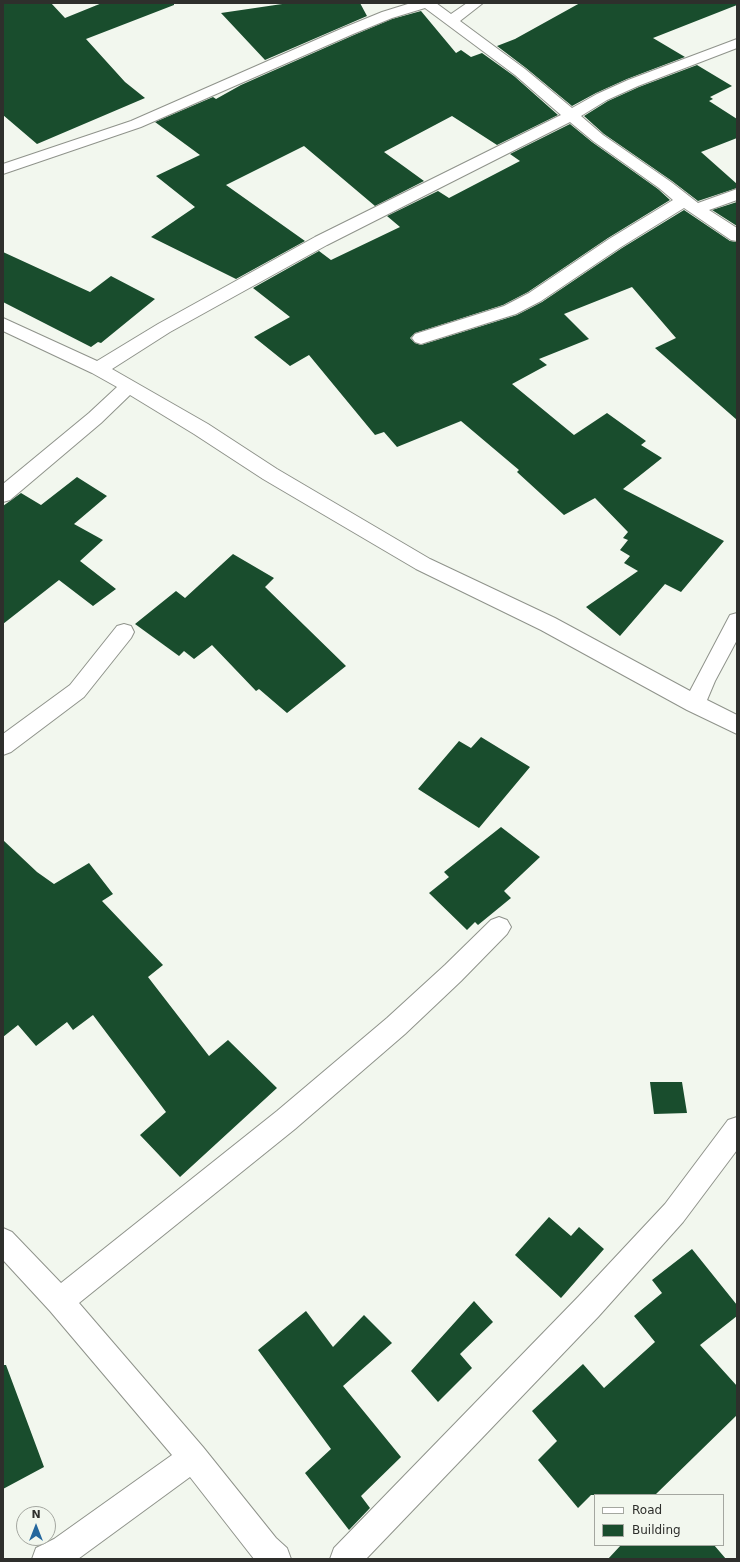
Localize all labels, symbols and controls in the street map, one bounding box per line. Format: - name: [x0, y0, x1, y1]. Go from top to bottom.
- legend: [594, 1494, 724, 1546]
- text: Road: [632, 1503, 662, 1517]
- north arrow: [16, 1506, 56, 1546]
- text: N: [31, 1508, 41, 1521]
- text: Building: [632, 1523, 681, 1537]

